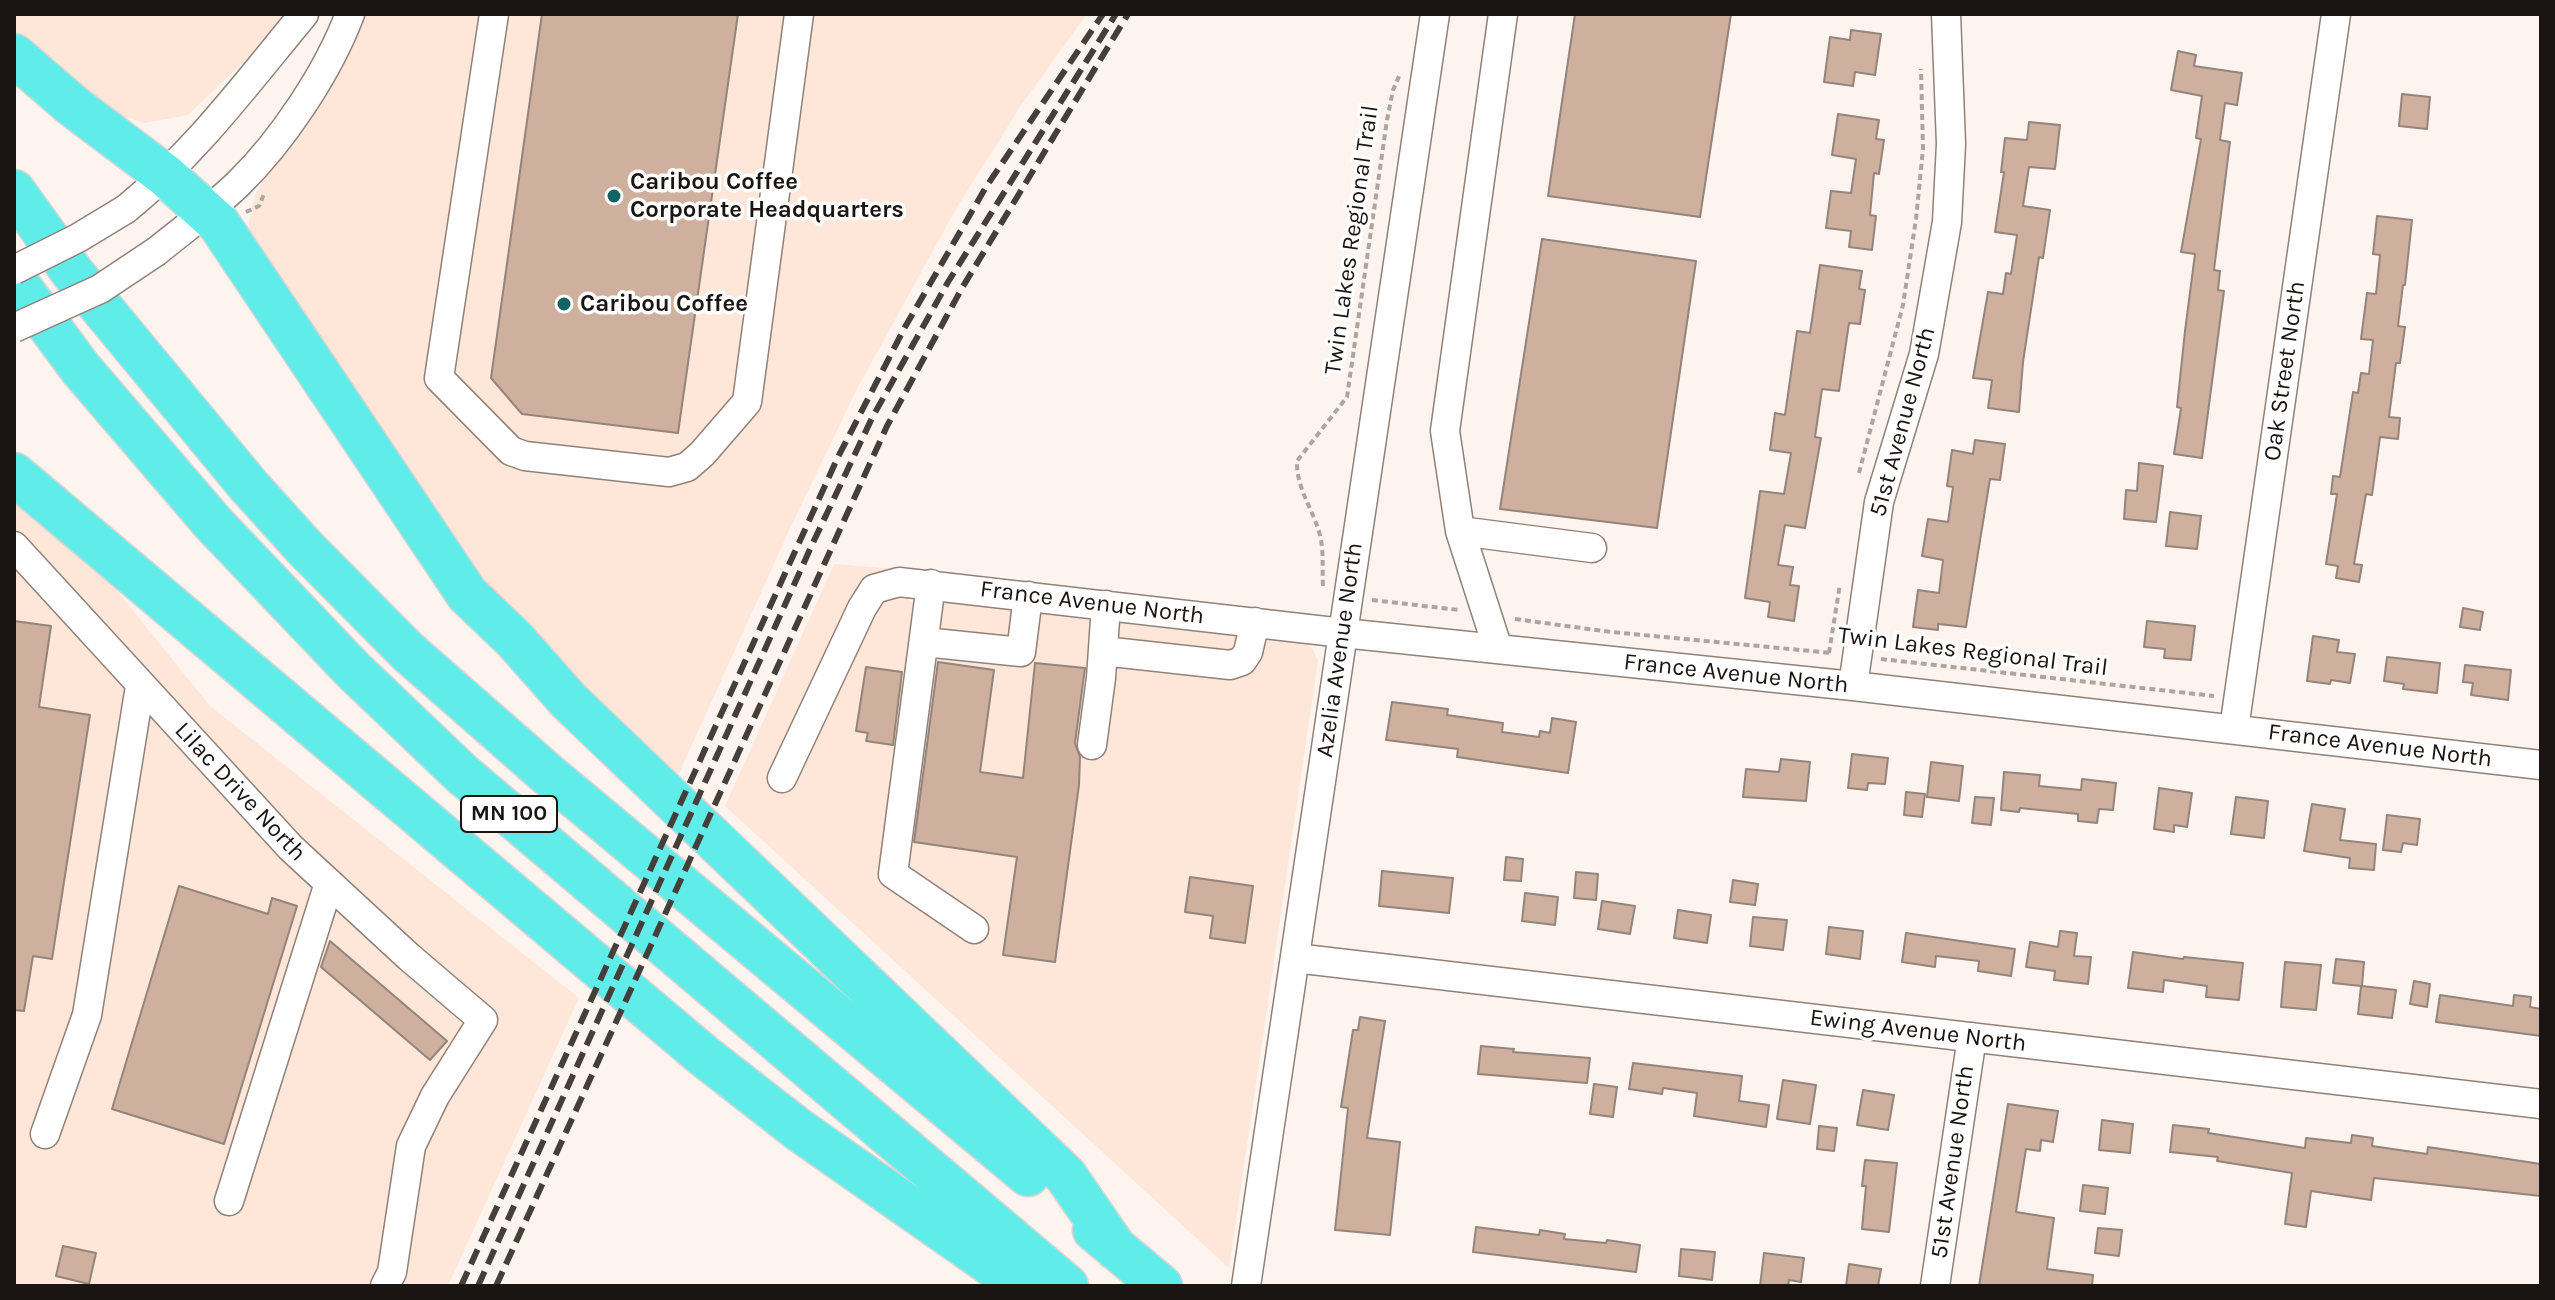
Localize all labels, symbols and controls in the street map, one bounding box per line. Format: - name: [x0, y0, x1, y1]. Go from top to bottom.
- street label: Twin Lakes Regional Trail: [1319, 103, 1385, 377]
- place label: Caribou Coffee Corporate Headquarters: [630, 168, 904, 224]
- marker: Caribou Coffee Corporate Headquarters: [605, 187, 623, 205]
- street label: Oak Street North: [2258, 279, 2312, 463]
- place label: Caribou Coffee: [580, 290, 748, 318]
- marker: Caribou Coffee: [555, 295, 573, 313]
- street label: 51st Avenue North: [1864, 324, 1942, 520]
- street label: Azelia Avenue North: [1311, 541, 1369, 759]
- street label: France Avenue North: [978, 575, 1206, 631]
- street label: Twin Lakes Regional Trail: [1836, 621, 2110, 683]
- street label: France Avenue North: [1622, 648, 1850, 700]
- street label: Lilac Drive North: [168, 716, 312, 868]
- street label: France Avenue North: [2266, 718, 2494, 774]
- road number: MN 100: [461, 796, 557, 832]
- street label: Ewing Avenue North: [1808, 1003, 2028, 1059]
- street label: 51st Avenue North: [1925, 1063, 1981, 1261]

